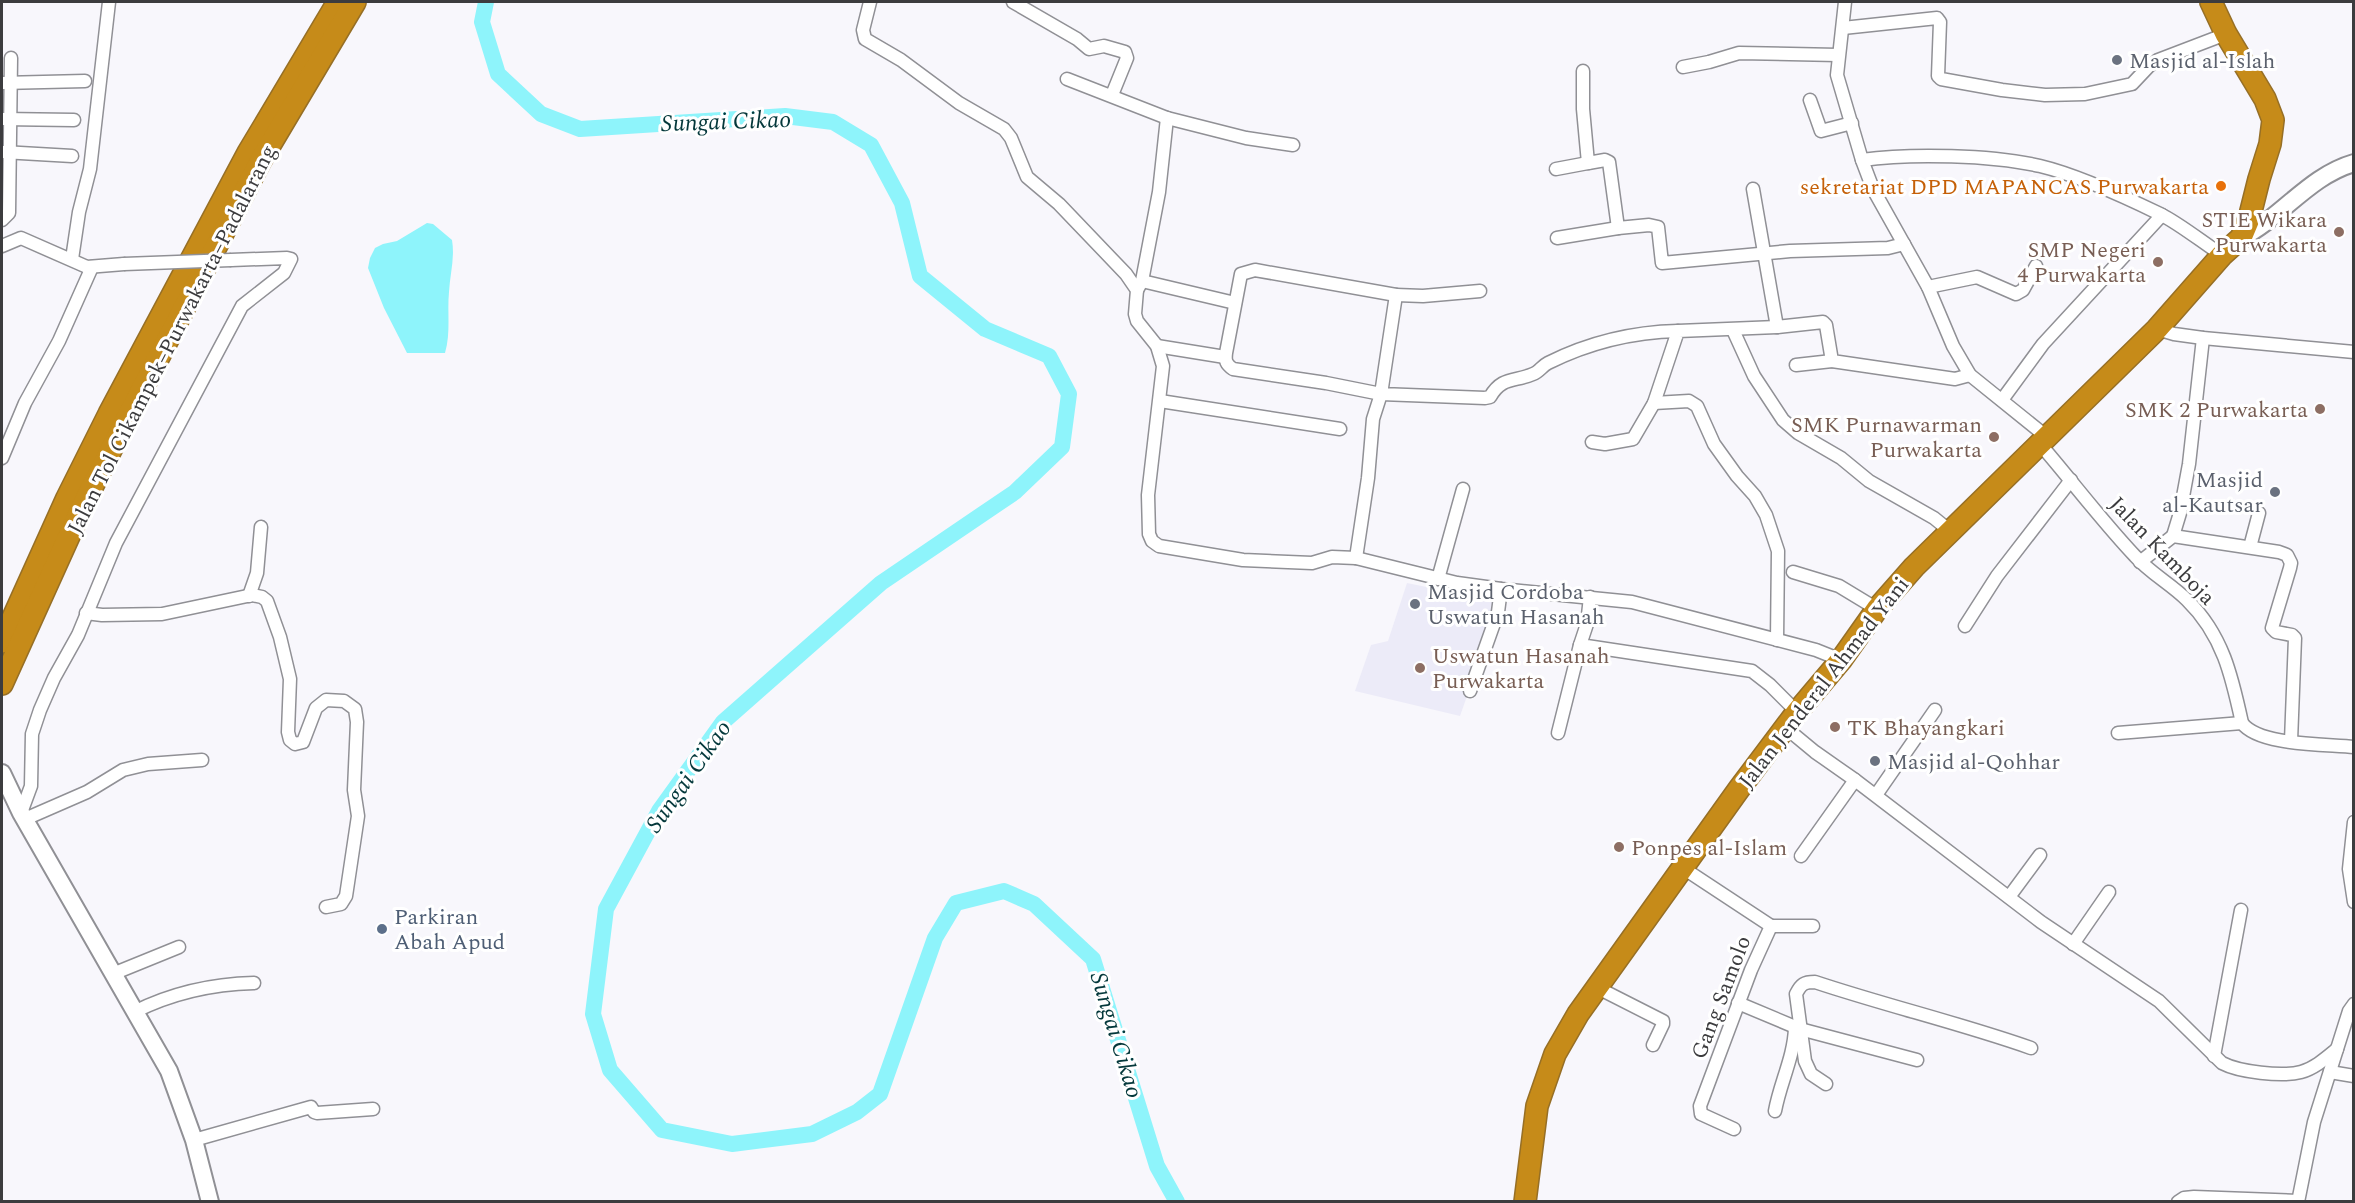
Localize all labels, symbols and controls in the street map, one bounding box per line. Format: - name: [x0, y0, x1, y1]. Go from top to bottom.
- place label: Masjid al-Islah: [2129, 45, 2275, 78]
- marker: Masjid al-Islah: [2110, 53, 2124, 67]
- water label: Sungai Cikao: [660, 102, 792, 142]
- street label: Jalan Tol Cikampek–Purwakarta–Padalarang: [59, 139, 285, 540]
- place label: sekretariat DPD MAPANCAS Purwakarta: [1800, 171, 2209, 204]
- marker: sekretariat DPD MAPANCAS Purwakarta: [2214, 179, 2228, 193]
- place label: STIE Wikara Purwakarta: [2201, 204, 2327, 262]
- marker: STIE Wikara Purwakarta: [2332, 225, 2346, 239]
- place label: SMP Negeri 4 Purwakarta: [2017, 234, 2146, 292]
- marker: SMP Negeri 4 Purwakarta: [2151, 255, 2165, 269]
- place label: SMK 2 Purwakarta: [2125, 394, 2308, 427]
- marker: SMK 2 Purwakarta: [2313, 402, 2327, 416]
- place label: SMK Purnawarman Purwakarta: [1791, 409, 1982, 467]
- marker: SMK Purnawarman Purwakarta: [1987, 430, 2001, 444]
- place label: Masjid al-Kautsar: [2162, 464, 2263, 522]
- marker: Masjid al-Kautsar: [2268, 485, 2282, 499]
- street label: Jalan Kamboja: [2101, 489, 2223, 613]
- street label: Jalan Jenderal Ahmad Yani: [1731, 570, 1918, 796]
- place label: Masjid Cordoba Uswatun Hasanah: [1427, 576, 1605, 634]
- marker: Masjid Cordoba Uswatun Hasanah: [1408, 597, 1422, 611]
- place label: Uswatun Hasanah Purwakarta: [1432, 640, 1610, 698]
- marker: Uswatun Hasanah Purwakarta: [1413, 661, 1427, 675]
- place label: TK Bhayangkari: [1847, 712, 2005, 745]
- water label: Sungai Cikao: [637, 713, 741, 840]
- marker: TK Bhayangkari: [1828, 720, 1842, 734]
- place label: Masjid al-Qohhar: [1887, 746, 2060, 779]
- marker: Masjid al-Qohhar: [1868, 754, 1882, 768]
- place label: Ponpes al-Islam: [1631, 832, 1787, 865]
- marker: Ponpes al-Islam: [1612, 840, 1626, 854]
- place label: Parkiran Abah Apud: [394, 901, 505, 959]
- marker: Parkiran Abah Apud: [375, 922, 389, 936]
- street label: Gang Samolo: [1683, 931, 1760, 1064]
- water label: Sungai Cikao: [1080, 968, 1152, 1103]

